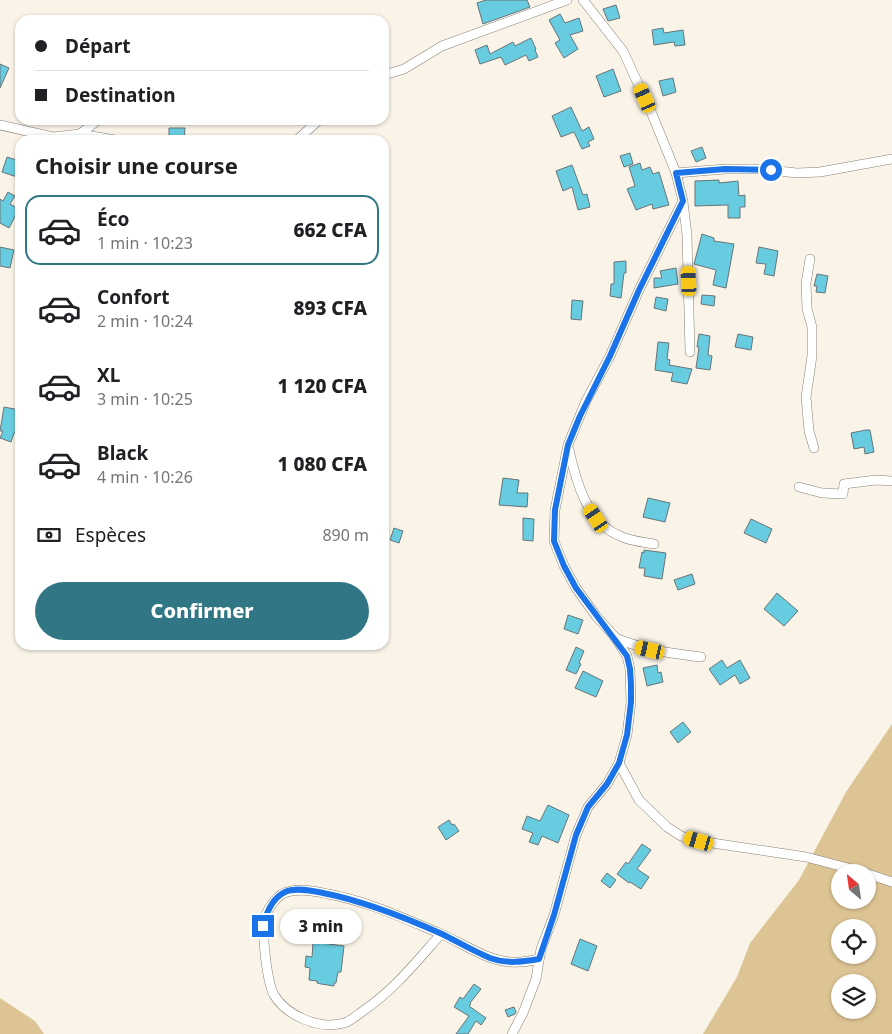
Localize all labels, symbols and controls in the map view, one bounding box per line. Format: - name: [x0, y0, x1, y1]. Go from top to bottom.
- text: Départ: [65, 33, 130, 59]
- car: [632, 81, 657, 115]
- text: Destination: [65, 82, 176, 108]
- text: Choisir une course: [35, 150, 238, 180]
- route start: [760, 159, 782, 181]
- text: Éco: [97, 206, 129, 232]
- icon: car: [37, 208, 82, 253]
- text: 662 CFA: [293, 217, 367, 243]
- text: 1 min · 10:23: [97, 232, 193, 254]
- car: [680, 266, 697, 296]
- text: Confort: [97, 284, 169, 310]
- icon: car: [37, 286, 82, 331]
- text: 893 CFA: [293, 295, 367, 321]
- text: 2 min · 10:24: [97, 310, 193, 332]
- text: XL: [97, 362, 120, 388]
- icon: car: [37, 364, 82, 409]
- text: 1 120 CFA: [278, 373, 367, 399]
- text: 3 min · 10:25: [97, 388, 193, 410]
- text: Black: [97, 440, 148, 466]
- icon: car: [37, 442, 82, 487]
- text: 1 080 CFA: [278, 451, 367, 477]
- text: 4 min · 10:26: [97, 466, 193, 488]
- car: [581, 501, 610, 535]
- icon: cash: [35, 521, 63, 549]
- text: Espèces: [75, 522, 146, 548]
- text: 890 m: [322, 524, 369, 546]
- button: Confirmer: [35, 582, 369, 640]
- car: [633, 639, 666, 661]
- car: [682, 830, 715, 852]
- north arrow: [831, 864, 876, 909]
- map controls: [831, 864, 876, 1019]
- callout: 3 min: [280, 908, 363, 944]
- route end: [252, 915, 274, 937]
- text: 3 min: [299, 915, 343, 937]
- button: locate: [831, 919, 876, 964]
- button: layers: [831, 974, 876, 1019]

